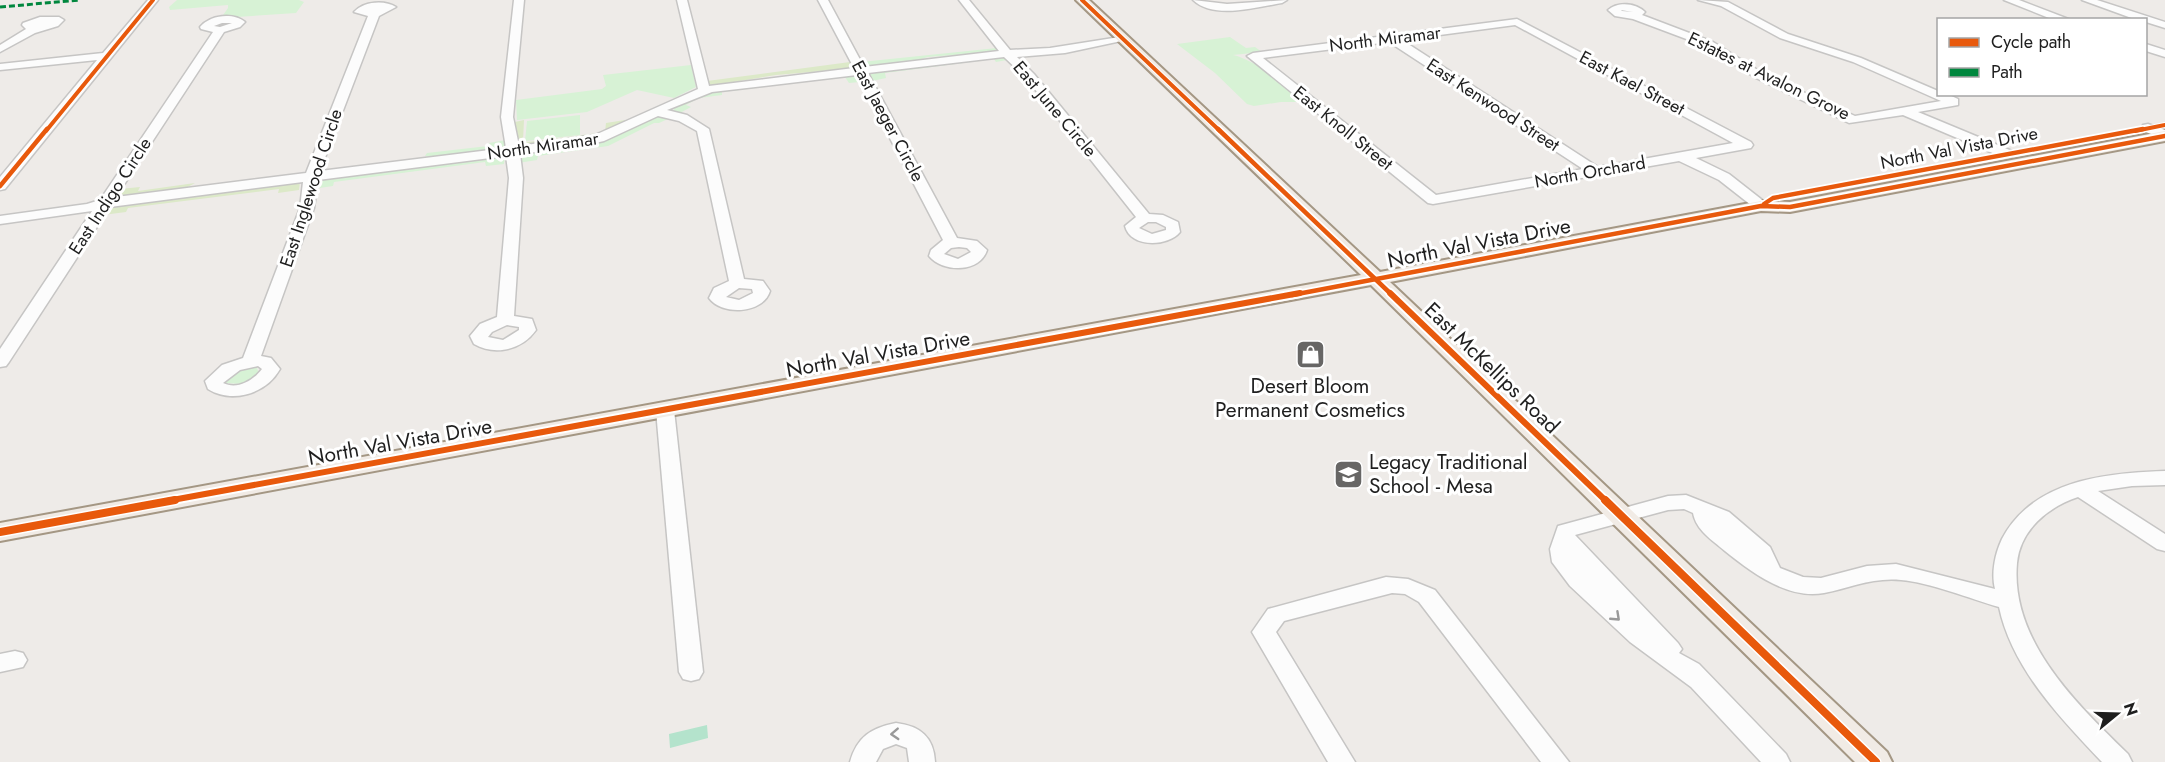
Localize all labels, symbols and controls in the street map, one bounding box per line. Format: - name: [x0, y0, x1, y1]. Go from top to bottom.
- legend: [1937, 18, 2147, 96]
- street label: North Miramar: [1328, 19, 1443, 59]
- street label: Estates at Avalon Grove: [1684, 25, 1854, 127]
- text: Cycle path: [1991, 29, 2071, 55]
- street label: East Kael Street: [1575, 44, 1690, 122]
- street label: East Kenwood Street: [1421, 52, 1565, 158]
- street label: East June Circle: [1007, 55, 1103, 163]
- street label: East Jaeger Circle: [845, 56, 931, 186]
- text: Path: [1991, 59, 2023, 85]
- street label: East Knoll Street: [1288, 80, 1399, 177]
- street label: East Inglewood Circle: [273, 106, 349, 270]
- street label: North Val Vista Drive: [1878, 120, 2040, 176]
- street label: North Miramar: [486, 125, 601, 167]
- street label: East Indigo Circle: [62, 132, 158, 260]
- street label: North Orchard: [1532, 149, 1648, 195]
- street label: North Val Vista Drive: [1385, 210, 1573, 275]
- street label: East McKellips Road: [1418, 295, 1566, 441]
- street label: North Val Vista Drive: [784, 323, 972, 385]
- shop icon: Desert Bloom Permanent Cosmetics: [1294, 339, 1326, 371]
- place label: Desert Bloom Permanent Cosmetics: [1215, 371, 1405, 425]
- street label: North Val Vista Drive: [306, 411, 494, 473]
- place label: Legacy Traditional School - Mesa: [1369, 447, 1528, 501]
- school or university icon: Legacy Traditional School - Mesa: [1332, 458, 1364, 490]
- one-way arrow: [1609, 610, 1619, 621]
- north arrow: [2087, 684, 2147, 744]
- text: N: [2118, 700, 2144, 719]
- one-way arrow: [890, 728, 899, 741]

